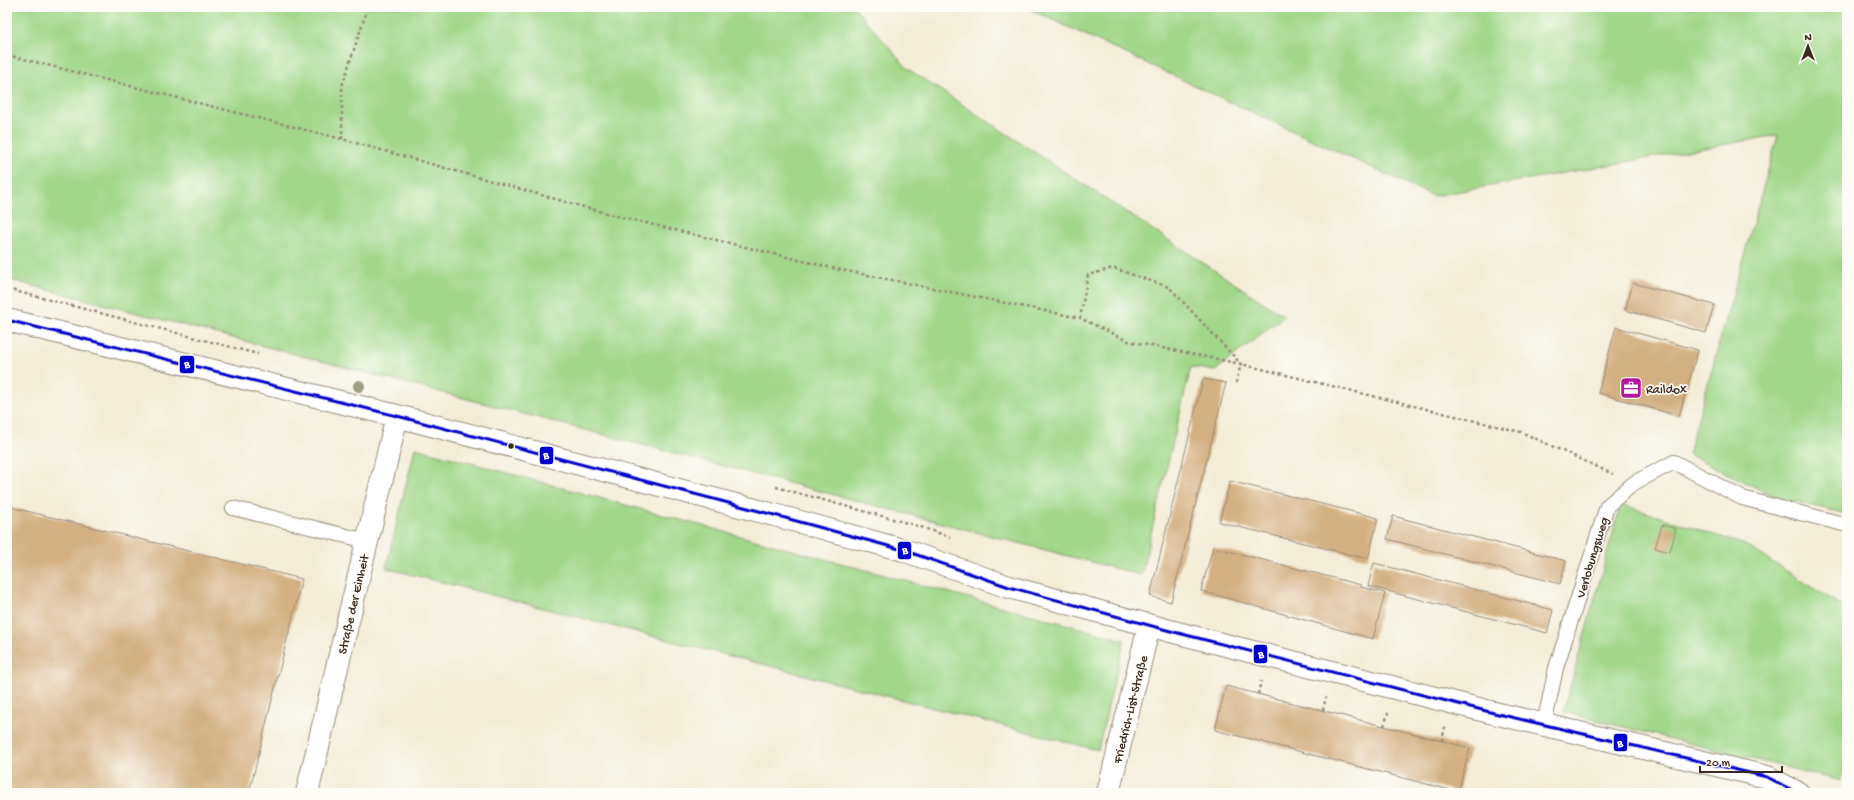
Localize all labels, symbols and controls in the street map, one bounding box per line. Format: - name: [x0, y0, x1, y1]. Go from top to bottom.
- north arrow: [1788, 26, 1828, 66]
- text: N: [1804, 32, 1812, 44]
- line badge: B: [179, 355, 195, 374]
- text: B: [183, 360, 191, 372]
- office icon: Raildox: [1618, 375, 1644, 401]
- place label: Raildox: [1646, 383, 1687, 398]
- unlabelled marker: [506, 441, 516, 451]
- line badge: B: [539, 446, 554, 465]
- text: B: [542, 451, 550, 463]
- street label: Verlobungsweg: [1574, 516, 1613, 601]
- line badge: B: [897, 541, 912, 560]
- text: B: [901, 546, 909, 558]
- street label: Straße der Einheit: [336, 552, 374, 656]
- line badge: B: [1253, 644, 1268, 664]
- text: B: [1257, 650, 1265, 662]
- street label: Friedrich-List-Straße: [1110, 654, 1152, 766]
- line badge: B: [1613, 733, 1628, 752]
- text: B: [1616, 739, 1624, 751]
- scale bar: [1700, 748, 1782, 774]
- text: 20 m: [1706, 757, 1731, 771]

